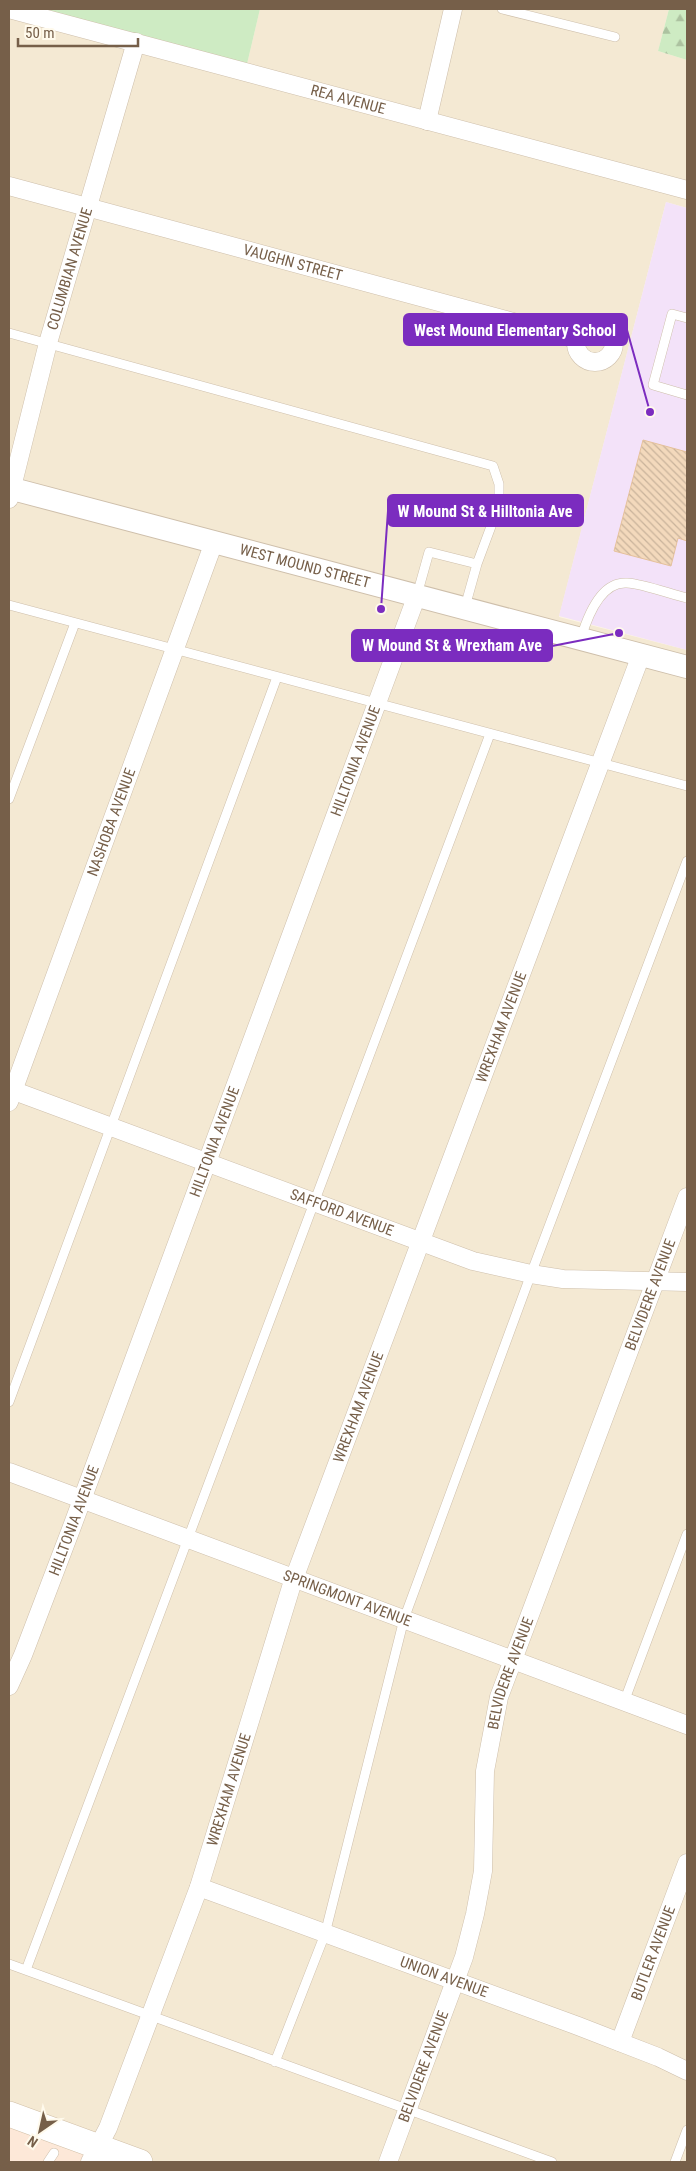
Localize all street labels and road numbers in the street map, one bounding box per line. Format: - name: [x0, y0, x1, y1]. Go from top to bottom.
- street label: REA AVENUE: [309, 81, 387, 118]
- street label: COLUMBIAN AVENUE: [43, 206, 96, 332]
- street label: VAUGHN STREET: [241, 241, 345, 285]
- street label: WEST MOUND STREET: [238, 540, 372, 592]
- street label: HILLTONIA AVENUE: [327, 703, 384, 819]
- street label: NASHOBA AVENUE: [83, 766, 139, 879]
- street label: WREXHAM AVENUE: [472, 969, 530, 1085]
- street label: HILLTONIA AVENUE: [186, 1084, 243, 1199]
- street label: SAFFORD AVENUE: [288, 1185, 396, 1240]
- street label: BELVIDERE AVENUE: [621, 1236, 679, 1353]
- street label: WREXHAM AVENUE: [329, 1349, 387, 1465]
- street label: HILLTONIA AVENUE: [45, 1463, 103, 1578]
- street label: SPRINGMONT AVENUE: [281, 1566, 414, 1630]
- street label: BELVIDERE AVENUE: [484, 1614, 537, 1731]
- street label: WREXHAM AVENUE: [203, 1731, 255, 1848]
- street label: BUTLER AVENUE: [627, 1903, 679, 2003]
- street label: UNION AVENUE: [398, 1953, 491, 2001]
- street label: BELVIDERE AVENUE: [395, 2008, 452, 2125]

